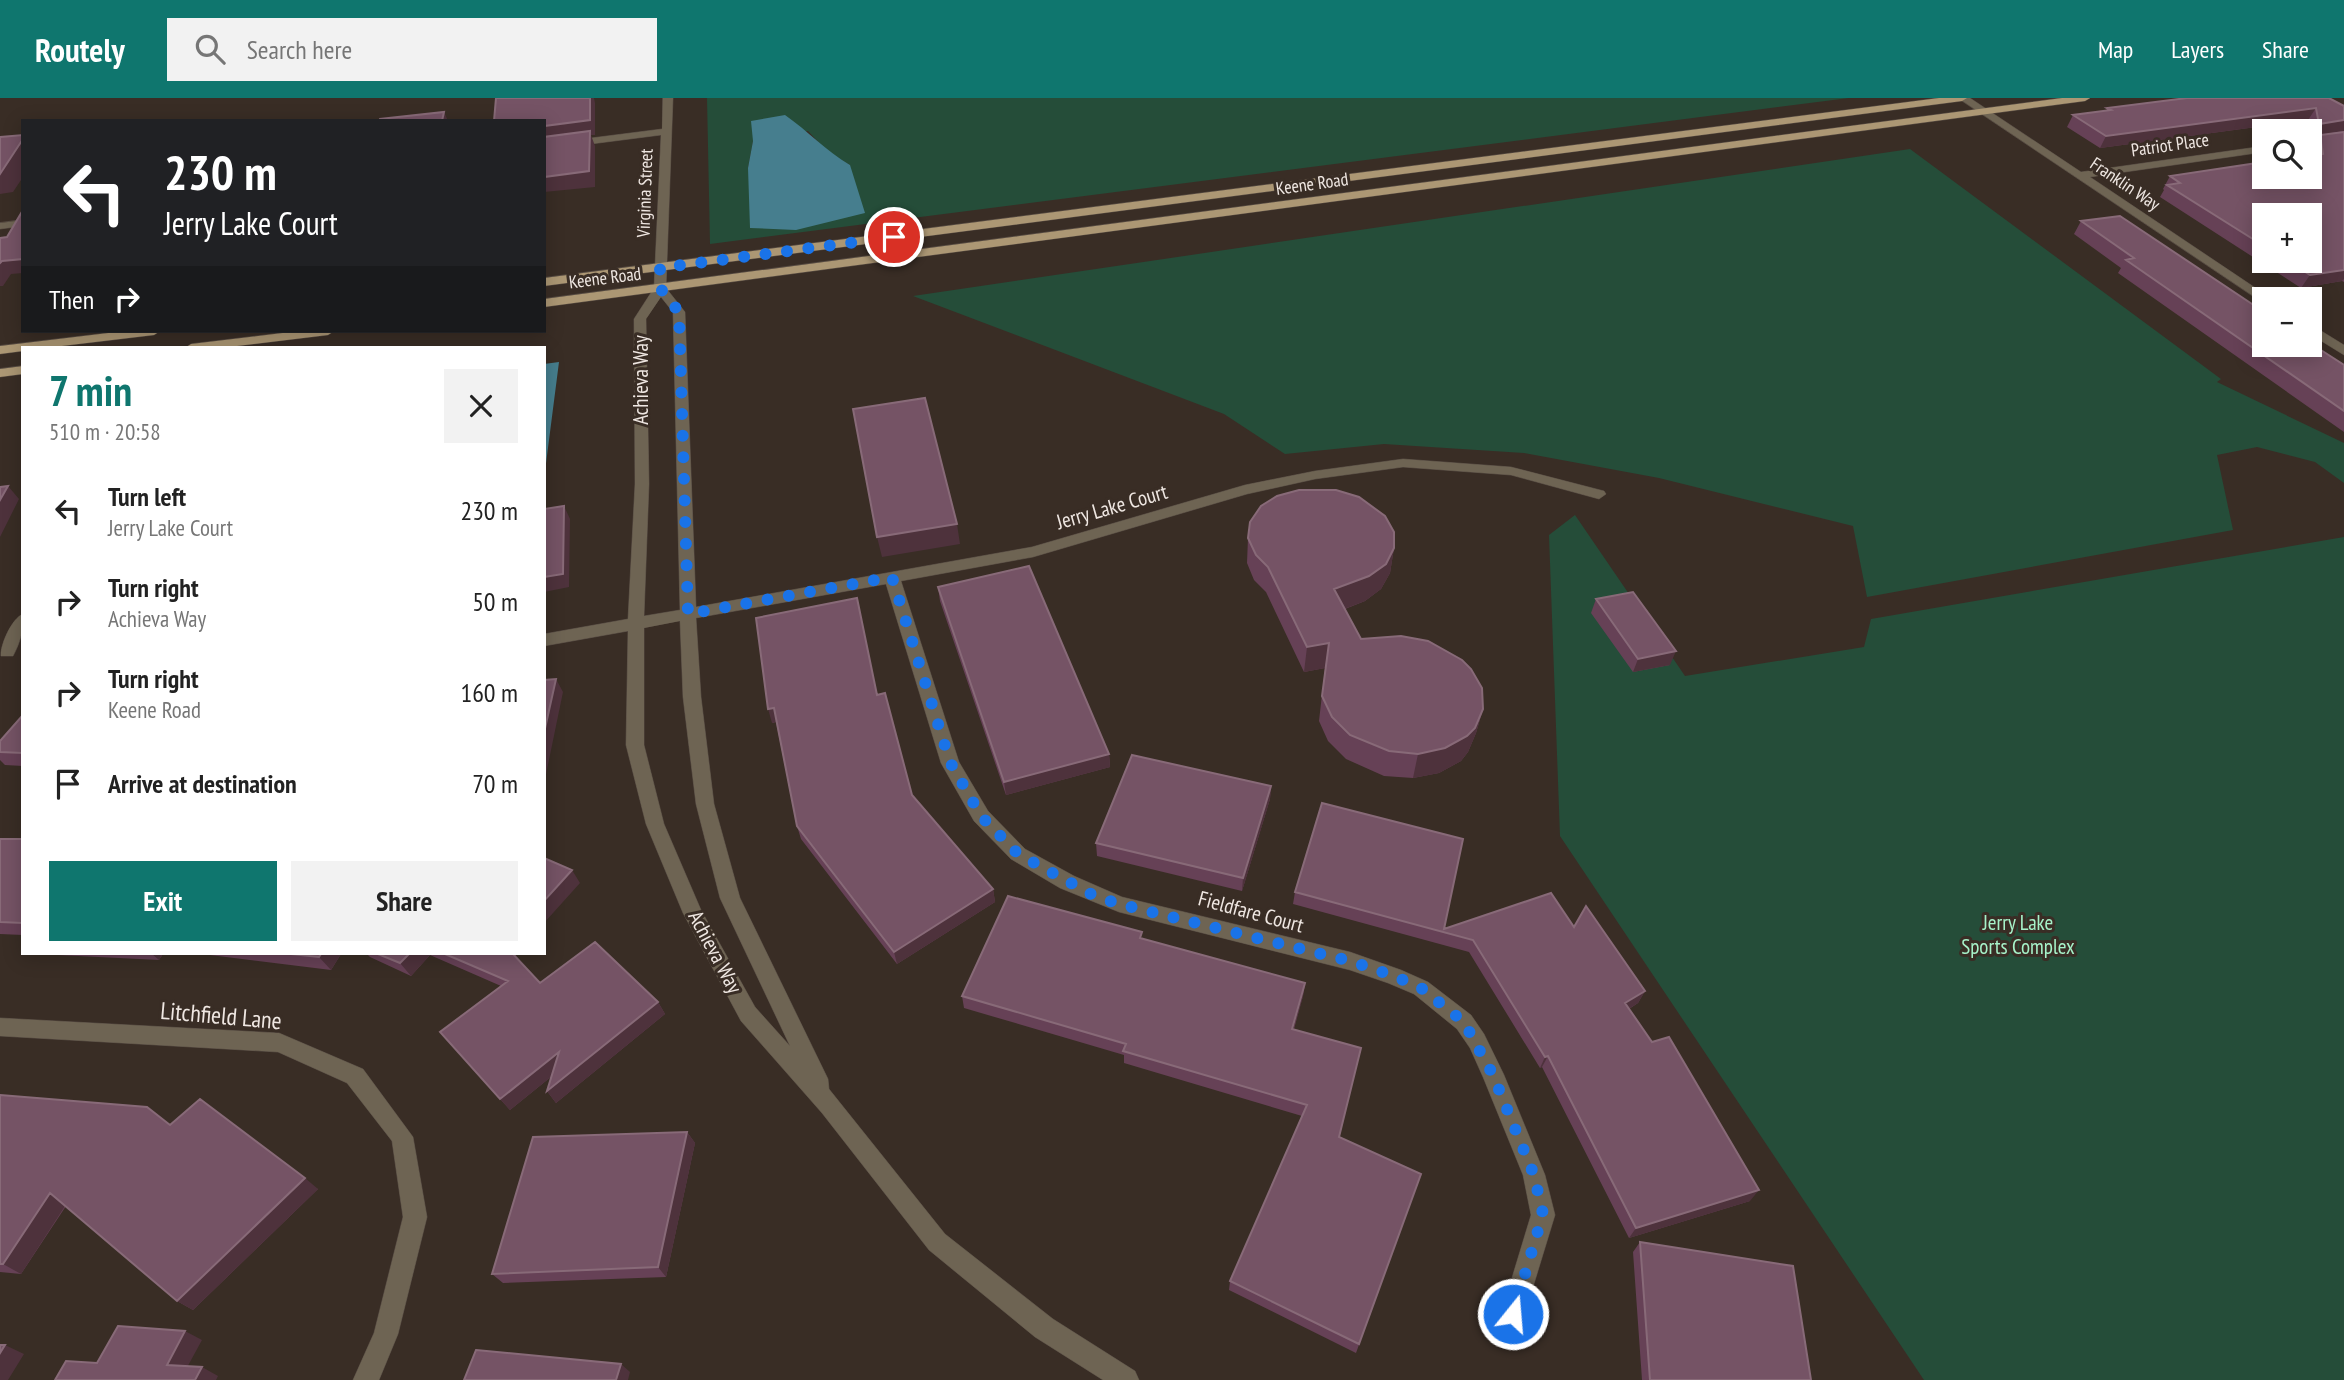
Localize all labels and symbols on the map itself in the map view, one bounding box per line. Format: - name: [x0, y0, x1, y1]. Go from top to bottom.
- street label: Patriot Place: [2130, 128, 2210, 161]
- street label: Virginia Street: [631, 148, 658, 239]
- street label: Franklin Way: [2086, 152, 2165, 215]
- street label: Keene Road: [1274, 167, 1350, 200]
- pin: [864, 207, 924, 267]
- street label: Keene Road: [567, 262, 642, 293]
- street label: Achieva Way: [627, 335, 654, 425]
- street label: Jerry Lake Court: [1052, 478, 1171, 536]
- street label: Fieldfare Court: [1196, 885, 1307, 939]
- street label: Achieva Way: [682, 906, 748, 998]
- park label: Jerry Lake Sports Complex: [1961, 909, 2075, 960]
- street label: Litchfield Lane: [159, 995, 283, 1036]
- position arrow: [1476, 1277, 1550, 1351]

